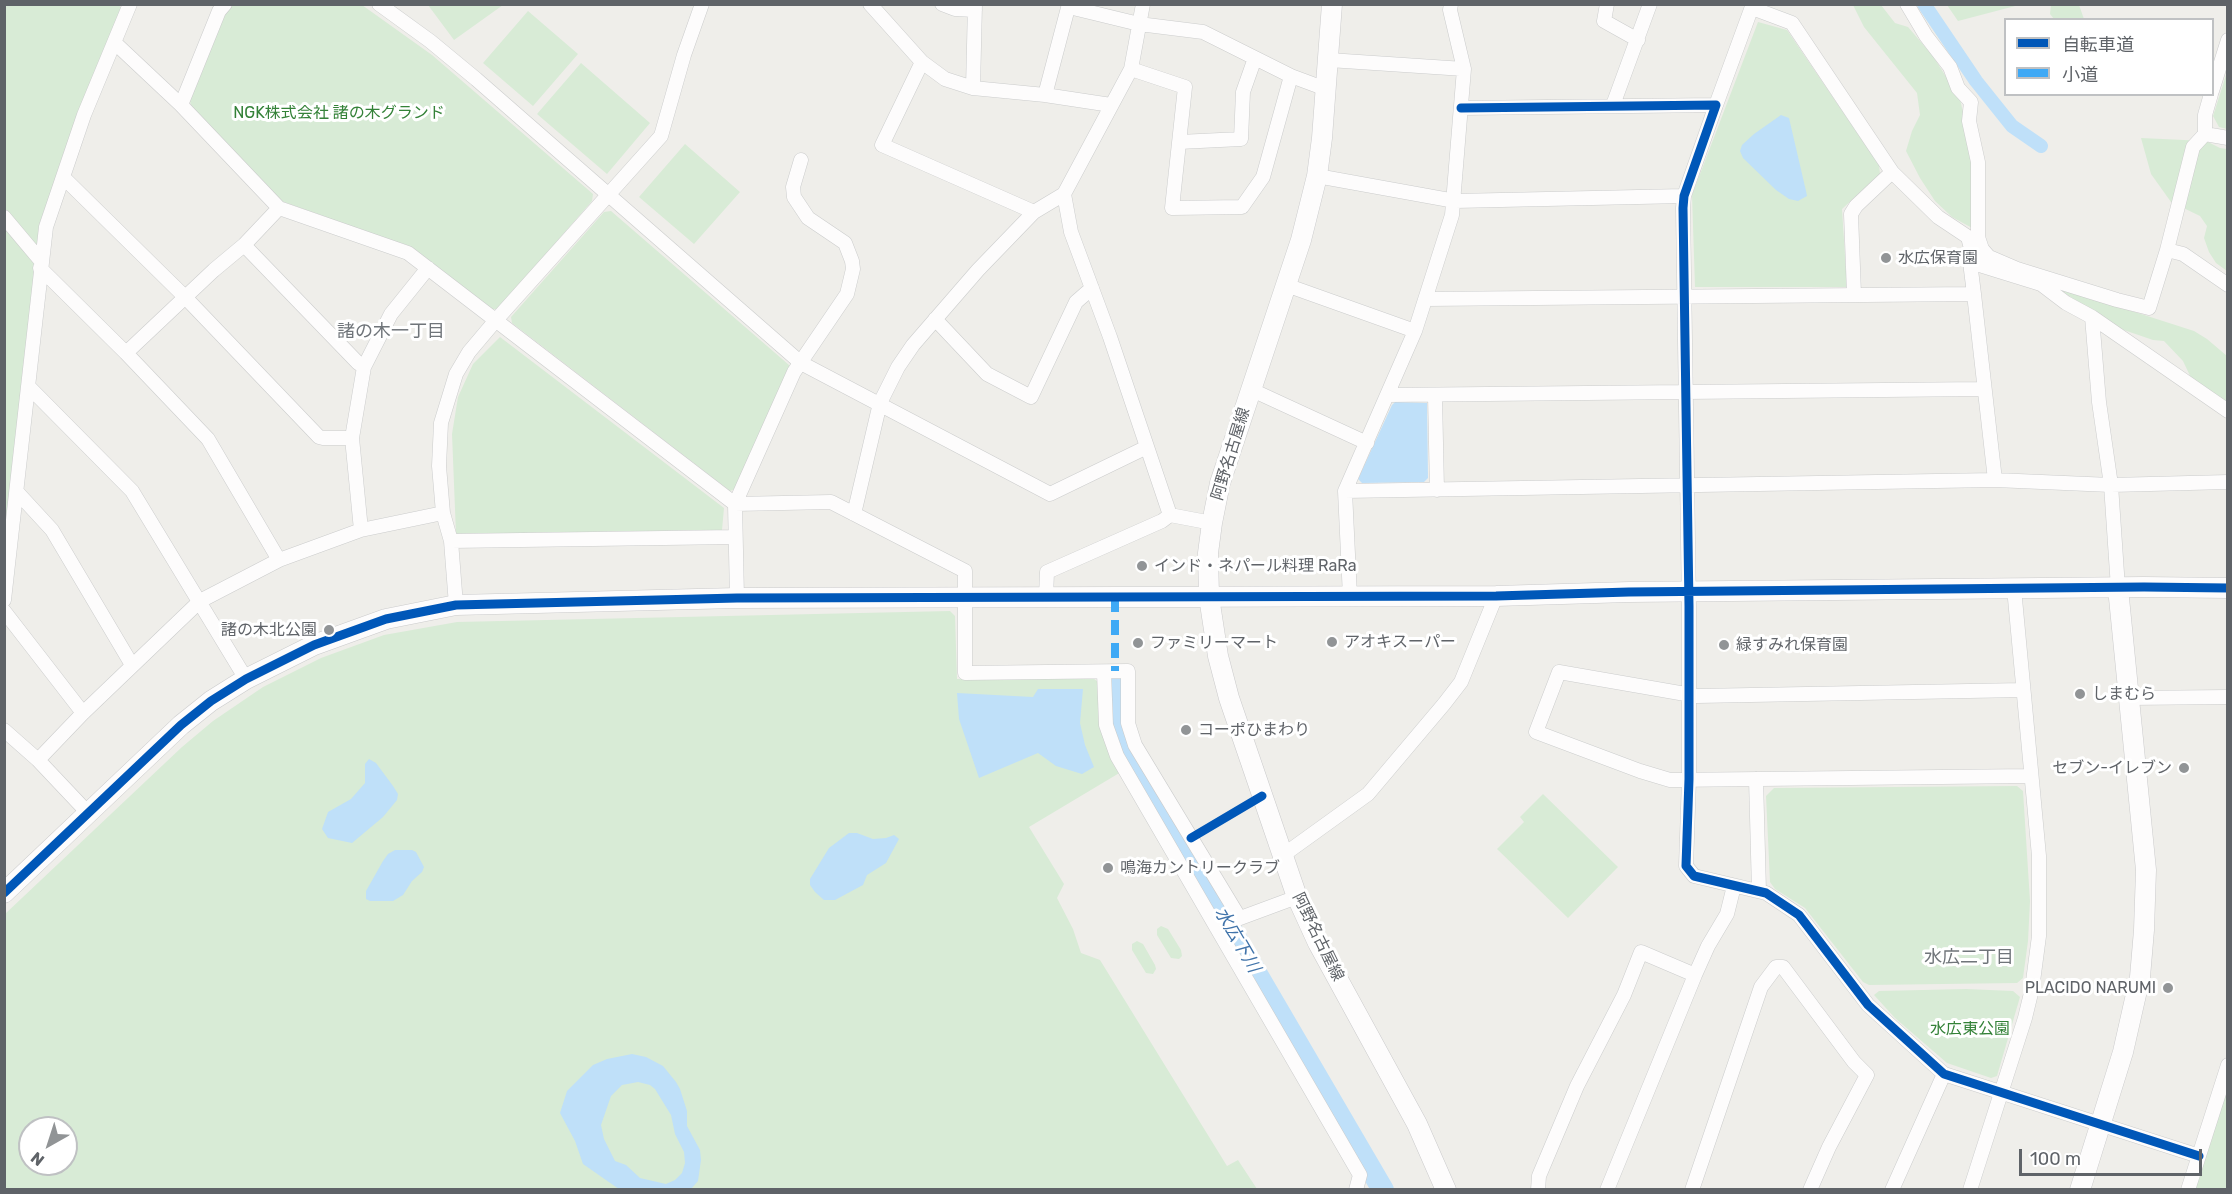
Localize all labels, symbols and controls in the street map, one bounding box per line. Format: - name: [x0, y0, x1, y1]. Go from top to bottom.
- legend: [2004, 18, 2214, 96]
- text: 自転車道: [2062, 34, 2134, 56]
- text: 小道: [2062, 64, 2098, 86]
- park label: NGK株式会社 諸の木グランド: [233, 103, 445, 123]
- place label: 水広保育園: [1898, 248, 1978, 268]
- marker: 水広保育園: [1879, 251, 1893, 265]
- district label: 諸の木一丁目: [337, 321, 445, 343]
- street label: 阿野名古屋線: [1208, 405, 1254, 503]
- place label: インド・ネパール料理 RaRa: [1154, 556, 1357, 576]
- marker: インド・ネパール料理 RaRa: [1135, 559, 1149, 573]
- place label: 諸の木北公園: [221, 620, 317, 640]
- marker: 諸の木北公園: [322, 623, 336, 637]
- place label: アオキスーパー: [1344, 632, 1456, 652]
- place label: ファミリーマート: [1150, 633, 1278, 653]
- marker: アオキスーパー: [1325, 635, 1339, 649]
- place label: 緑すみれ保育園: [1736, 635, 1848, 655]
- marker: ファミリーマート: [1131, 636, 1145, 650]
- marker: 緑すみれ保育園: [1717, 638, 1731, 652]
- place label: しまむら: [2092, 684, 2156, 704]
- marker: しまむら: [2073, 687, 2087, 701]
- place label: コーポひまわり: [1198, 720, 1310, 740]
- marker: コーポひまわり: [1179, 723, 1193, 737]
- place label: セブン-イレブン: [2052, 758, 2172, 778]
- marker: セブン-イレブン: [2177, 761, 2191, 775]
- place label: 鳴海カントリークラブ: [1120, 858, 1280, 878]
- marker: 鳴海カントリークラブ: [1101, 861, 1115, 875]
- street label: 阿野名古屋線: [1288, 890, 1348, 984]
- water label: 水広下川: [1210, 903, 1264, 977]
- district label: 水広二丁目: [1924, 947, 2014, 969]
- place label: PLACIDO NARUMI: [2025, 978, 2156, 998]
- marker: PLACIDO NARUMI: [2161, 981, 2175, 995]
- park label: 水広東公園: [1930, 1019, 2010, 1039]
- north arrow: [18, 1116, 78, 1176]
- scale bar: [2022, 1137, 2205, 1175]
- text: N: [27, 1148, 48, 1170]
- text: 100 m: [2030, 1148, 2081, 1170]

